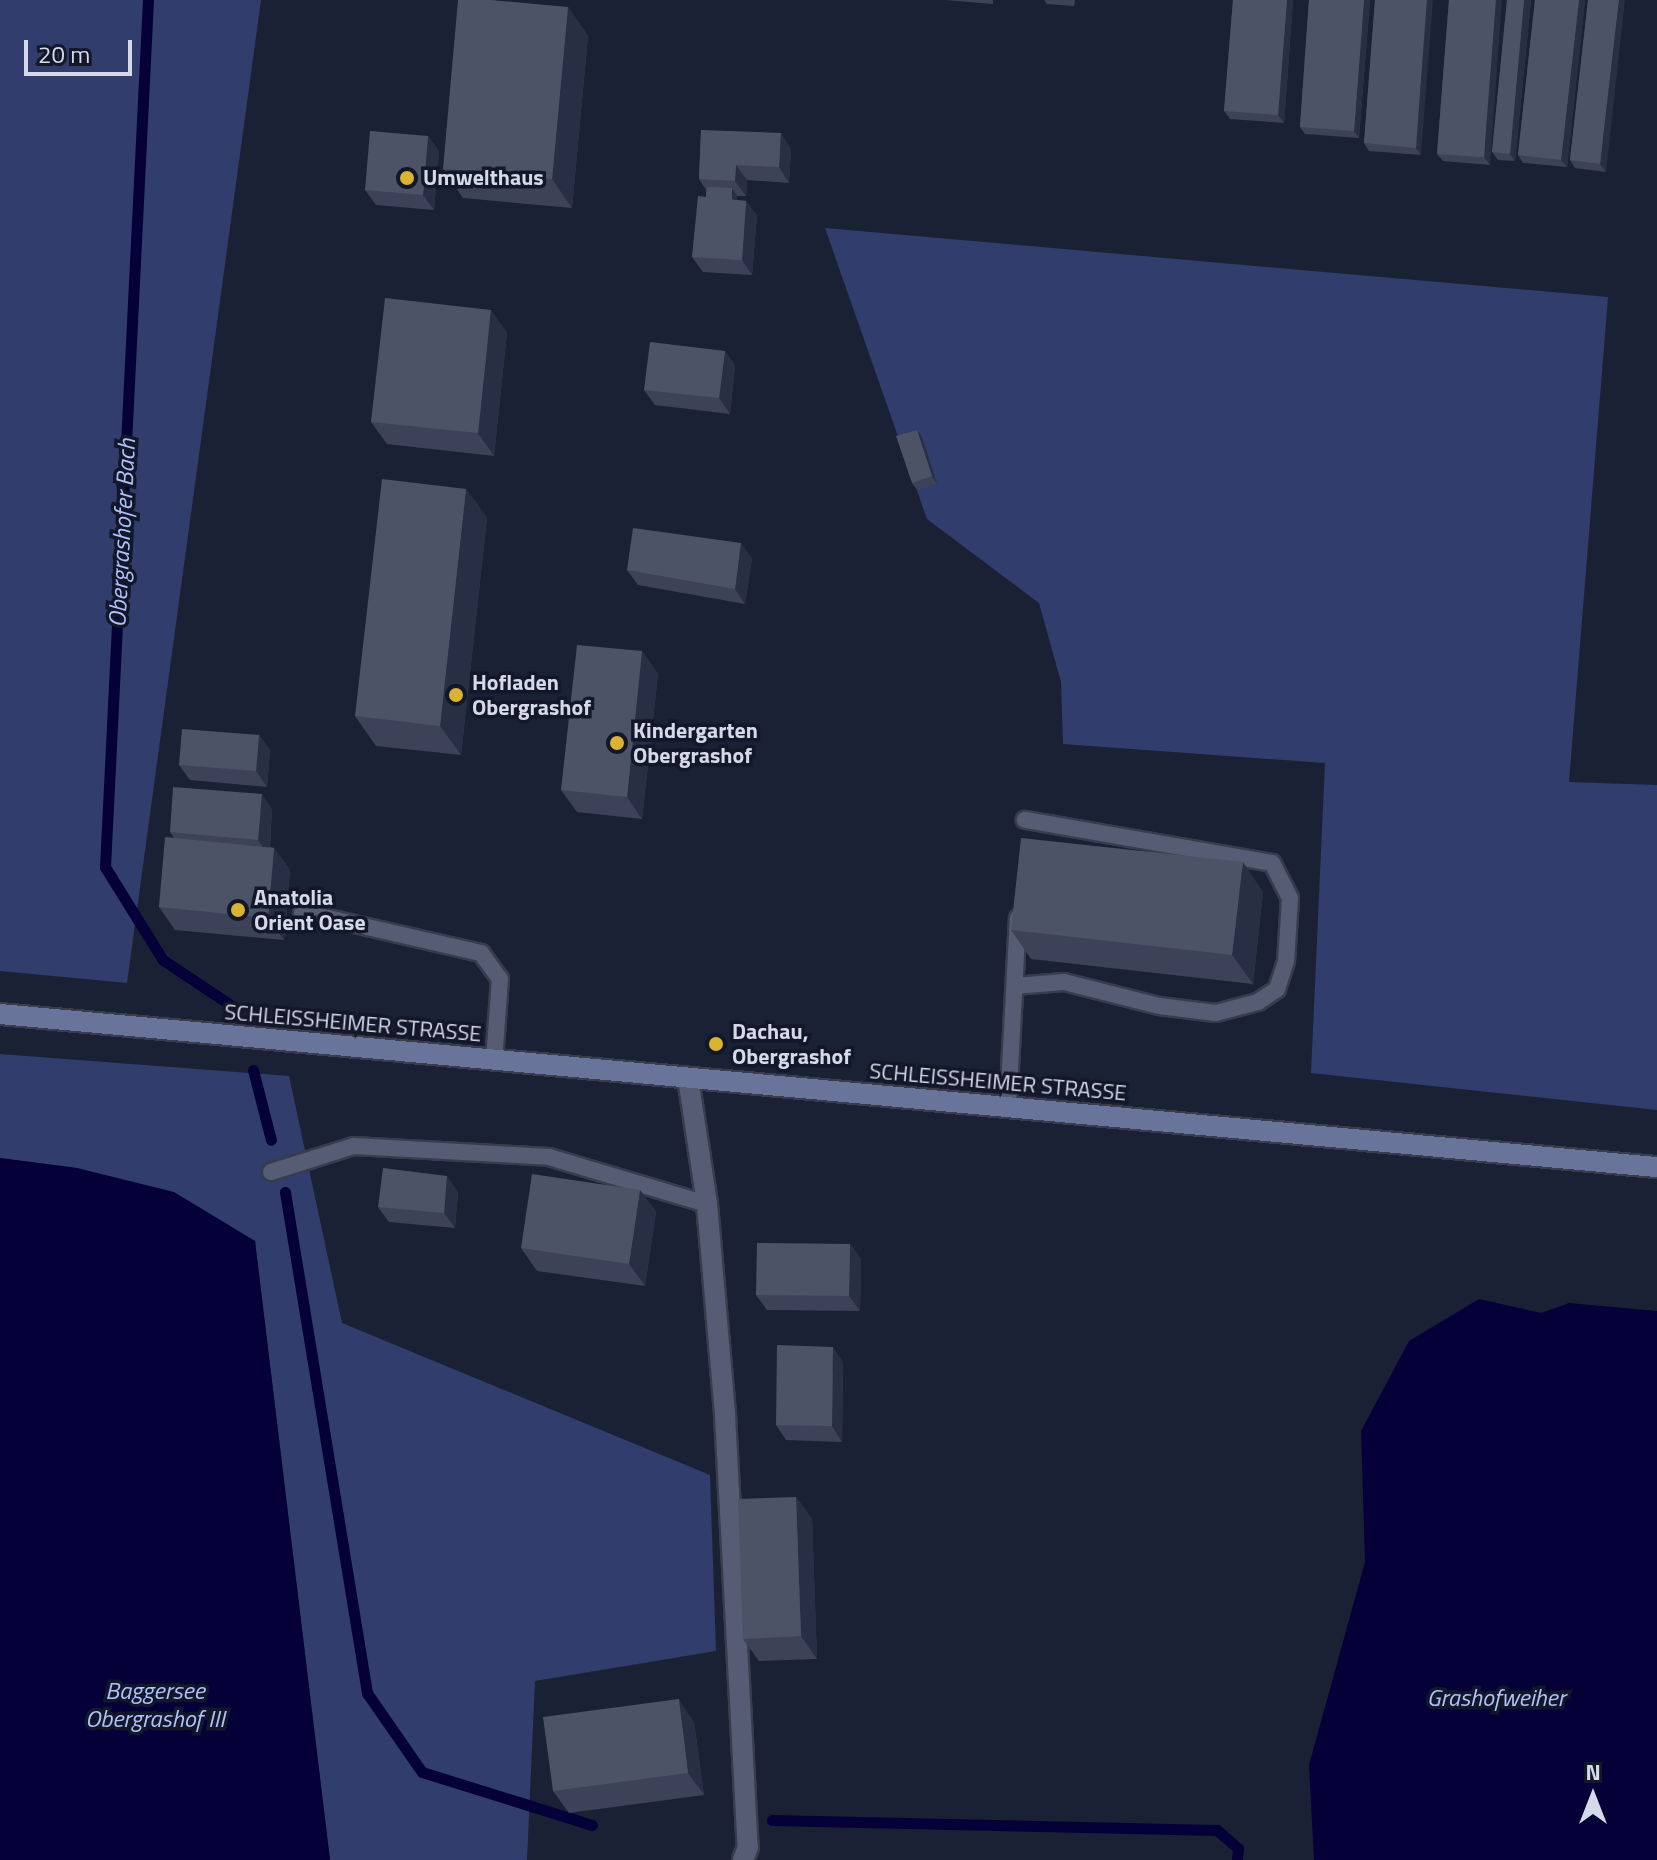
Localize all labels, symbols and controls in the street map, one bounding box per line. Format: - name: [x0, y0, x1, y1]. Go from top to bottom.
- scale bar: [28, 24, 136, 74]
- text: 20 m: [38, 36, 90, 72]
- place label: Umwelthaus: [423, 165, 544, 191]
- marker: Umwelthaus: [398, 169, 416, 187]
- water label: Obergrashofer Bach: [103, 438, 141, 628]
- place label: Hofladen Obergrashof: [472, 669, 591, 720]
- marker: Hofladen Obergrashof: [447, 686, 465, 704]
- place label: Kindergarten Obergrashof: [633, 717, 758, 768]
- marker: Kindergarten Obergrashof: [608, 734, 626, 752]
- place label: Anatolia Orient Oase: [254, 884, 366, 936]
- marker: Anatolia Orient Oase: [229, 901, 247, 919]
- street label: SCHLEISSHEIMER STRASSE: [223, 999, 483, 1047]
- place label: Dachau, Obergrashof: [732, 1018, 851, 1070]
- marker: Dachau, Obergrashof: [707, 1035, 725, 1053]
- street label: SCHLEISSHEIMER STRASSE: [868, 1058, 1128, 1106]
- water label: Baggersee Obergrashof III: [85, 1677, 225, 1733]
- water label: Grashofweiher: [1427, 1684, 1565, 1712]
- text: N: [1585, 1755, 1601, 1789]
- north arrow: [1553, 1756, 1633, 1836]

